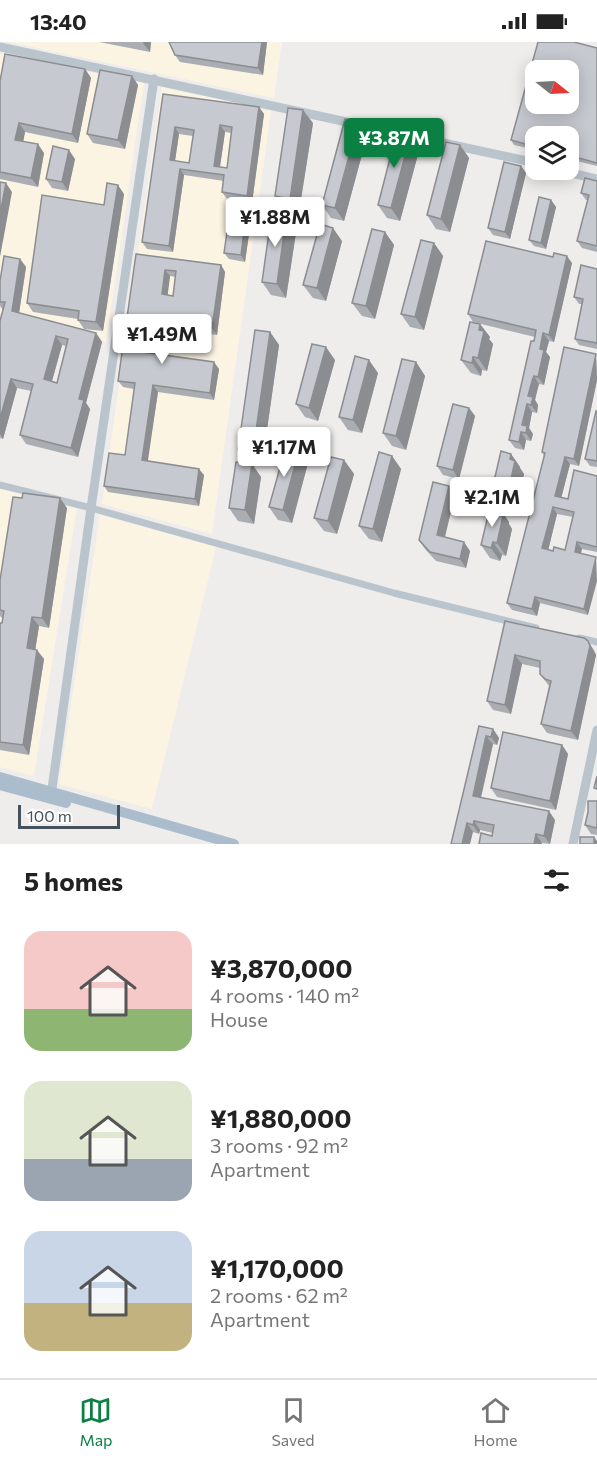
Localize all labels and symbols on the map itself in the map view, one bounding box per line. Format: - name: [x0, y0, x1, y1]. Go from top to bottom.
- north arrow: [525, 60, 579, 114]
- pin: ¥3.87M: [345, 118, 443, 169]
- pin: ¥1.88M: [226, 197, 324, 248]
- pin: ¥1.49M: [113, 314, 211, 365]
- pin: ¥1.17M: [235, 427, 333, 478]
- pin: ¥2.1M: [450, 477, 534, 528]
- scale bar: [18, 802, 120, 830]

